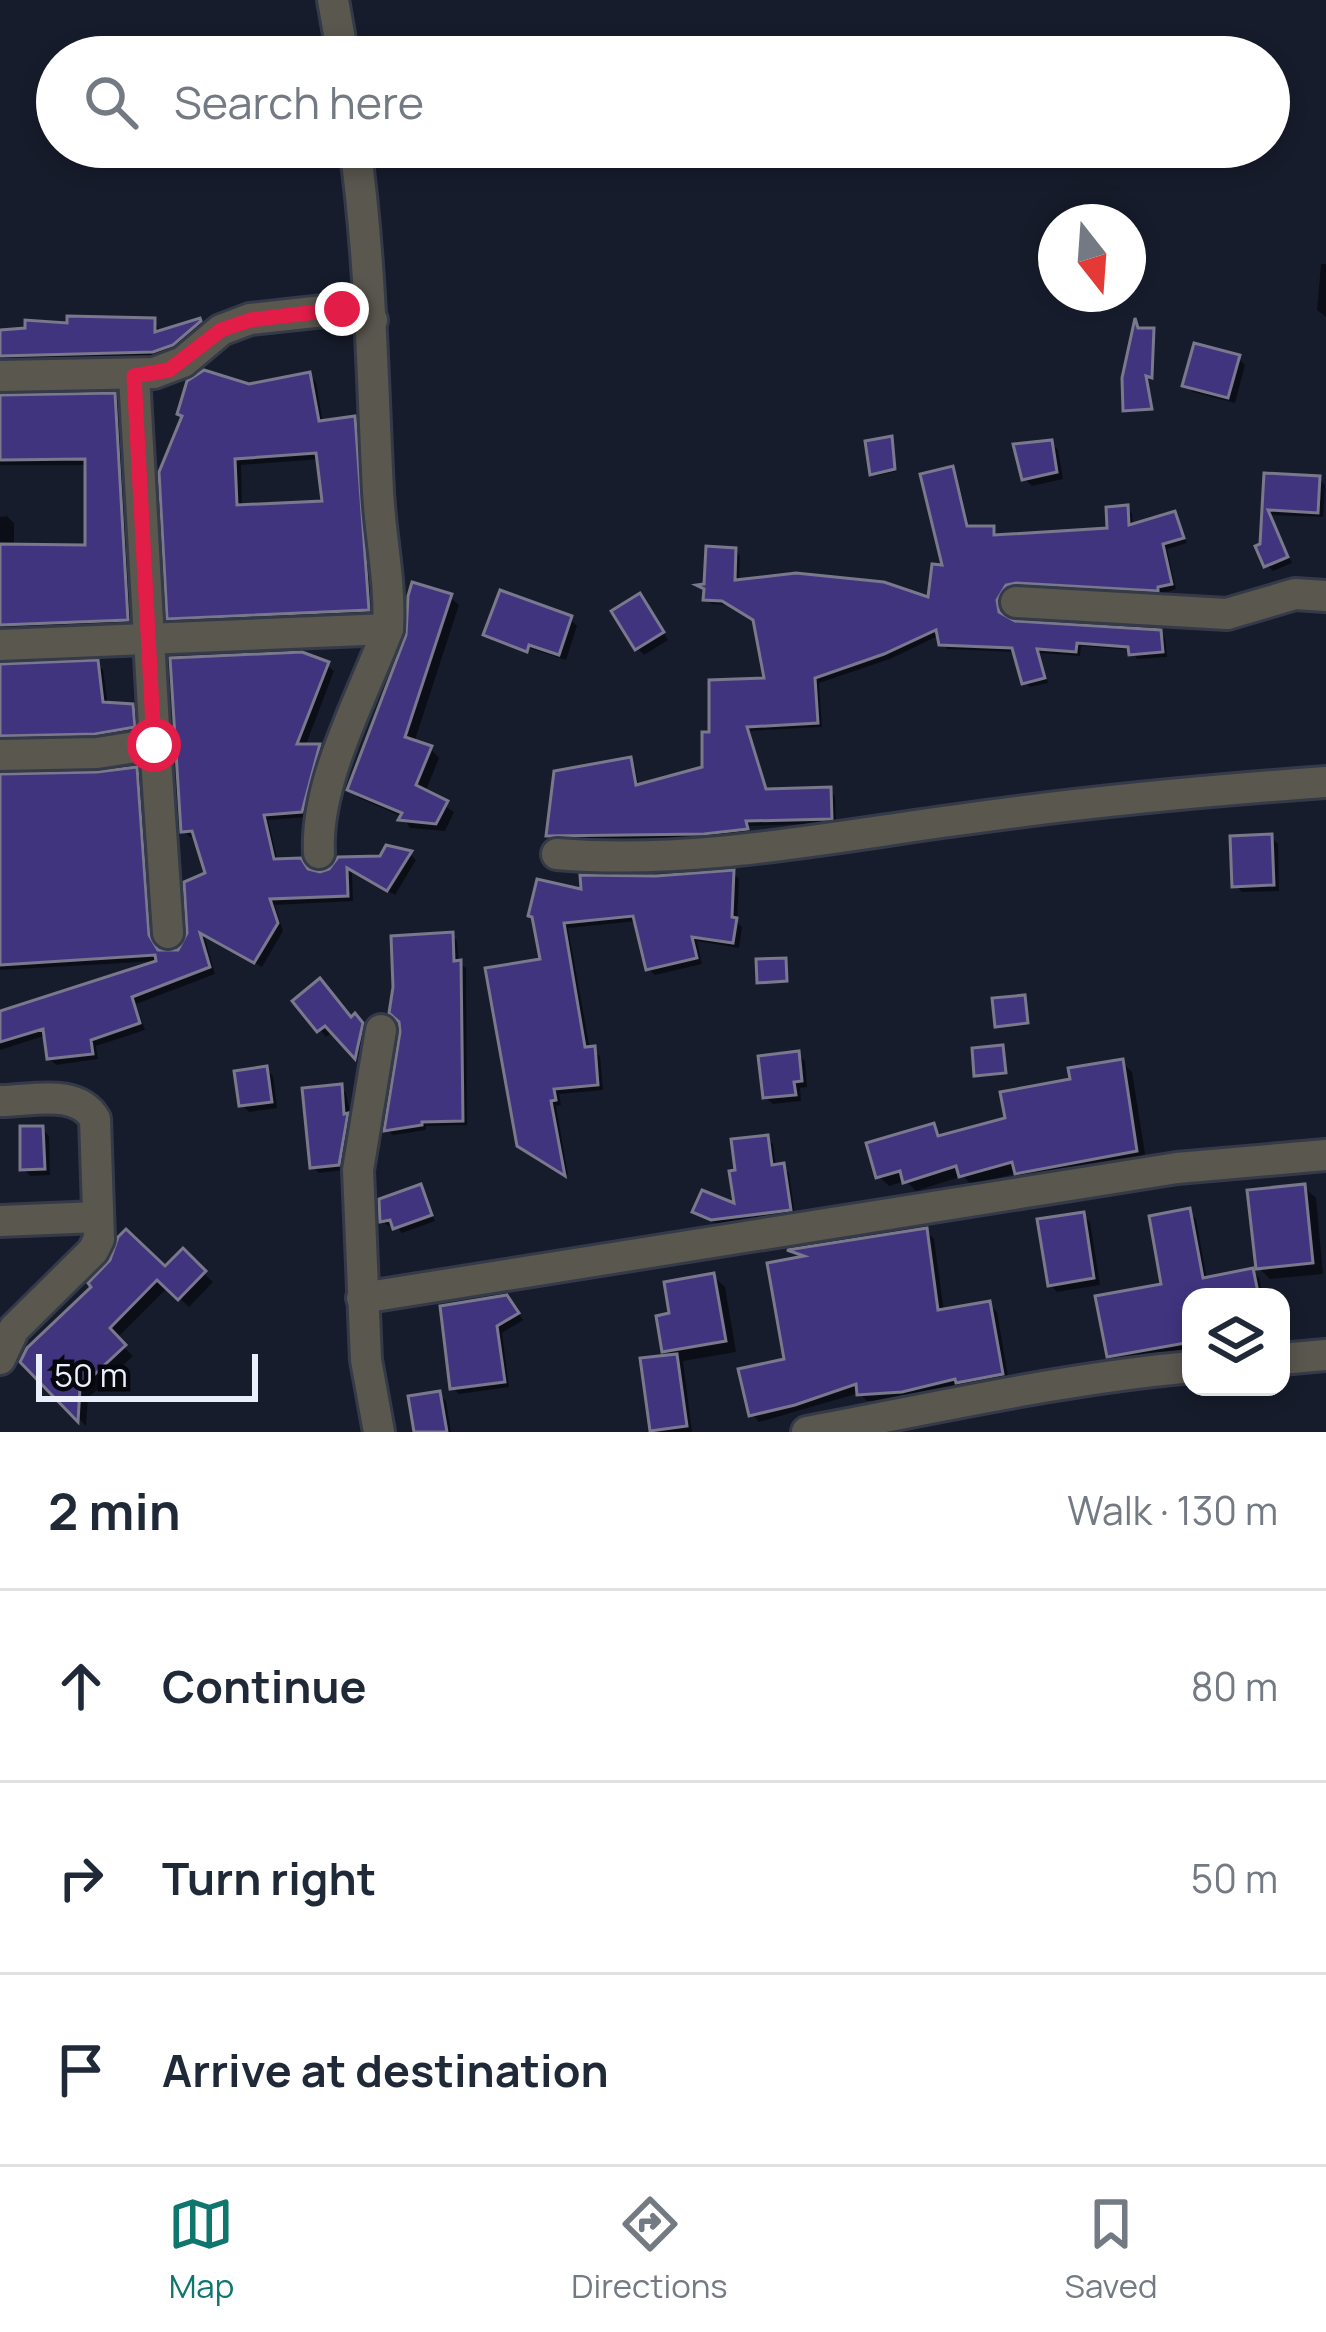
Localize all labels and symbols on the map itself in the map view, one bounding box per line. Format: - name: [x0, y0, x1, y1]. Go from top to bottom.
- north arrow: [1038, 204, 1146, 312]
- route end: [315, 282, 369, 336]
- route start: [127, 718, 181, 772]
- scale bar: [36, 1348, 258, 1401]

